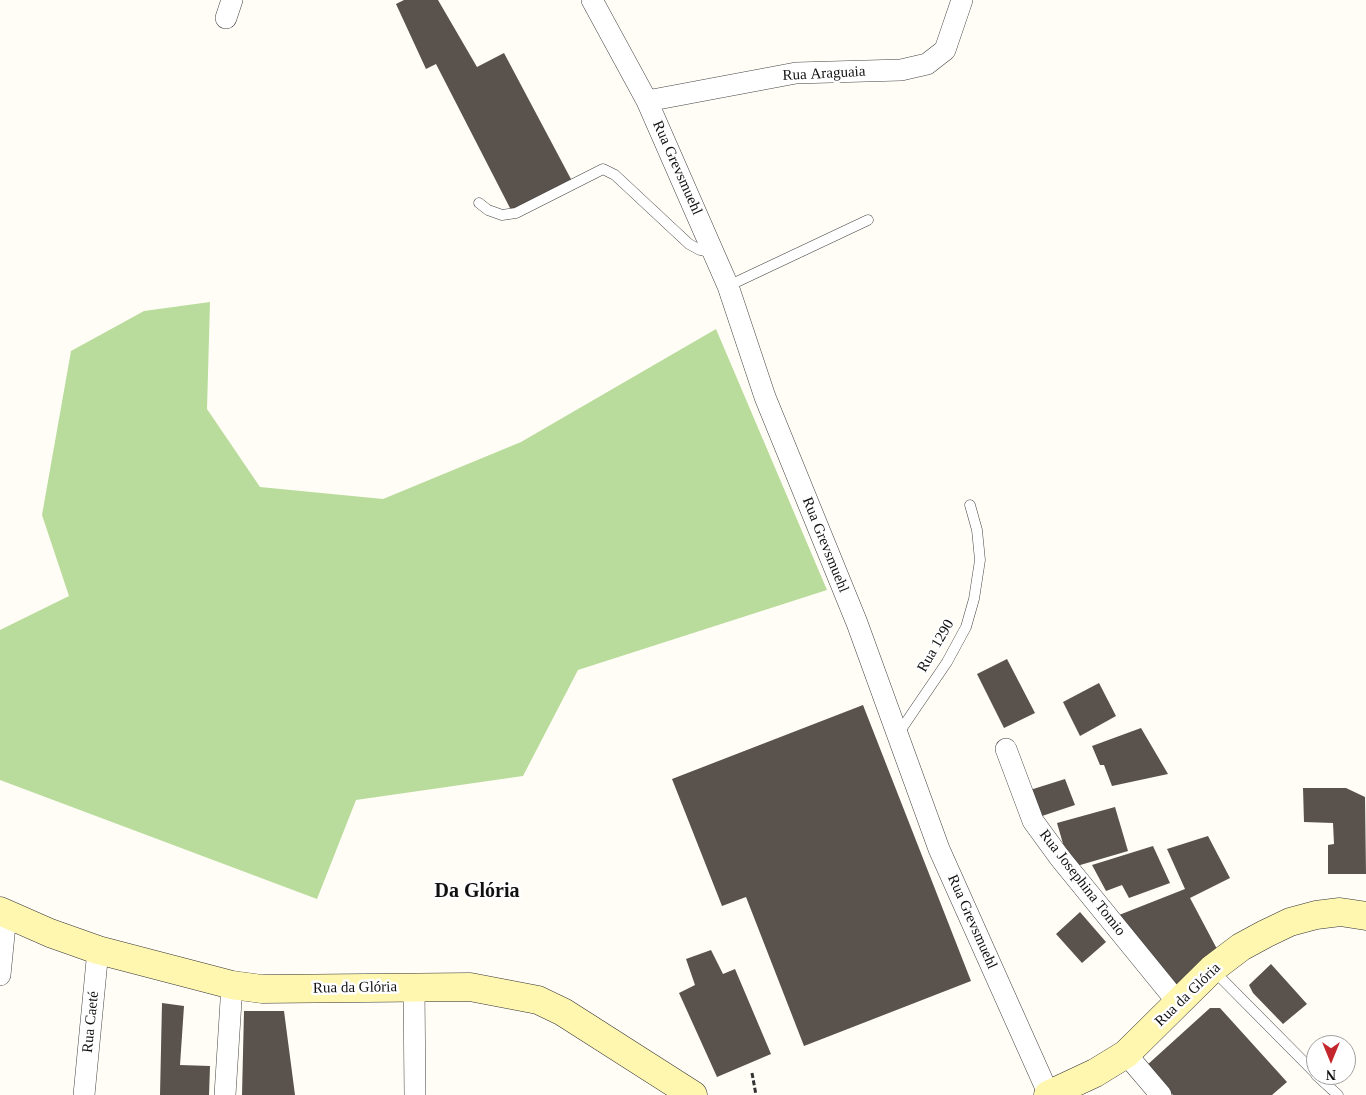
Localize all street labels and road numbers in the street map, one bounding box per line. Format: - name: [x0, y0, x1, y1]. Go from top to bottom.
- street label: Rua Araguaia: [782, 63, 866, 85]
- street label: Rua Grevsmuehl: [648, 118, 706, 218]
- street label: Rua Grevsmuehl: [798, 495, 852, 595]
- street label: Rua 1290: [914, 616, 958, 676]
- street label: Rua Josephina Tomio: [1035, 826, 1129, 940]
- street label: Rua Grevsmuehl: [943, 872, 1001, 972]
- street label: Rua da Glória: [1151, 959, 1225, 1031]
- street label: Rua da Glória: [313, 978, 397, 998]
- street label: Rua Caeté: [79, 990, 103, 1054]

